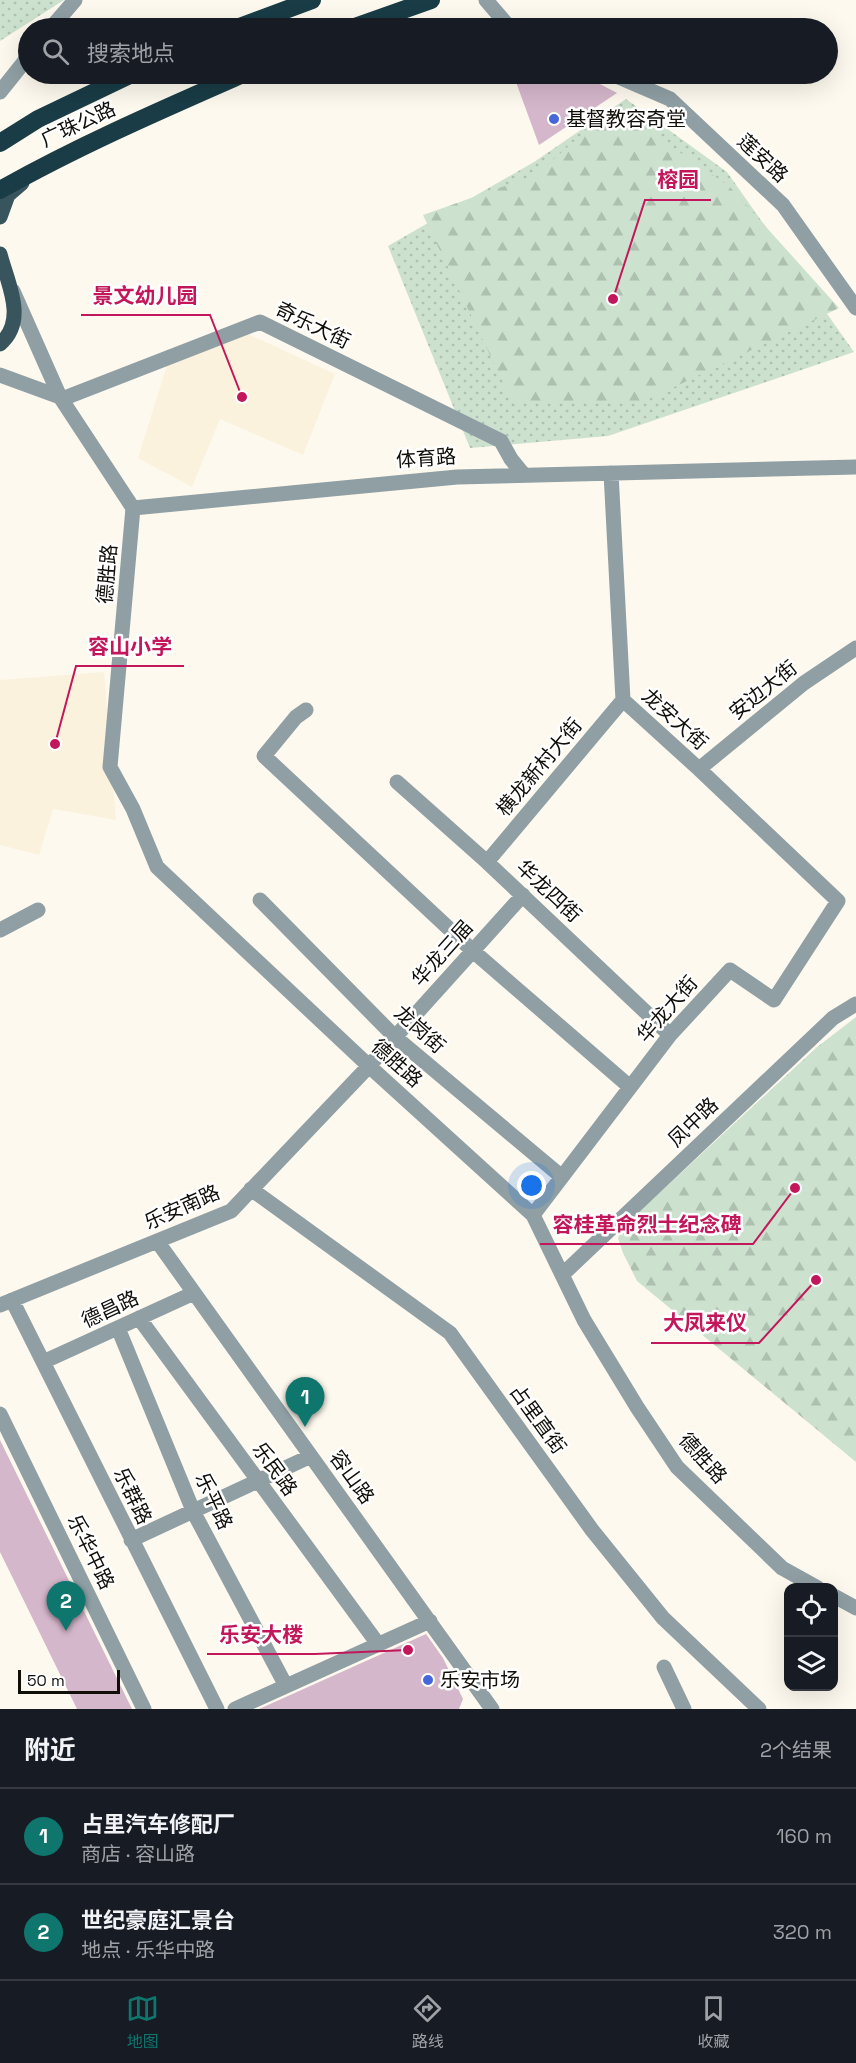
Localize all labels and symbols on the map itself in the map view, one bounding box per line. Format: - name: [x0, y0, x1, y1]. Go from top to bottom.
- street label: 广珠公路: [36, 95, 120, 153]
- place label: 基督教容奇堂: [566, 106, 686, 132]
- marker: 基督教容奇堂: [547, 112, 561, 126]
- street label: 莲安路: [732, 128, 794, 188]
- callout: 榕园: [645, 161, 711, 200]
- text: 榕园: [657, 166, 699, 193]
- callout: 景文幼儿园: [81, 276, 210, 315]
- text: 景文幼儿园: [93, 282, 198, 309]
- street label: 奇乐大街: [271, 296, 355, 354]
- street label: 体育路: [395, 443, 457, 473]
- street label: 德胜路: [91, 543, 123, 605]
- callout: 容山小学: [76, 627, 184, 666]
- text: 容山小学: [88, 633, 172, 660]
- street label: 安边大街: [724, 655, 802, 725]
- street label: 龙安大街: [637, 683, 713, 755]
- street label: 横龙新村大街: [490, 713, 588, 821]
- street label: 华龙四街: [511, 854, 587, 928]
- street label: 华龙三届: [406, 915, 478, 991]
- street label: 华龙大街: [631, 970, 703, 1048]
- street label: 龙岗街: [389, 999, 451, 1059]
- street label: 德胜路: [366, 1033, 428, 1093]
- street label: 凤中路: [662, 1092, 724, 1152]
- your location: [517, 1171, 546, 1200]
- street label: 乐安南路: [140, 1179, 224, 1235]
- callout: 容桂革命烈士纪念碑: [540, 1205, 753, 1244]
- text: 容桂革命烈士纪念碑: [553, 1211, 742, 1238]
- street label: 德昌路: [77, 1285, 143, 1333]
- callout: 大凤来仪: [651, 1304, 759, 1343]
- text: 大凤来仪: [663, 1309, 747, 1336]
- pin: 1: [286, 1378, 324, 1427]
- street label: 占里直街: [504, 1379, 572, 1459]
- street label: 德胜路: [673, 1427, 733, 1489]
- street label: 乐民路: [247, 1437, 303, 1501]
- street label: 容山路: [324, 1445, 380, 1509]
- street label: 乐群路: [108, 1463, 158, 1529]
- street label: 乐平路: [190, 1468, 238, 1534]
- street label: 乐华中路: [62, 1510, 120, 1594]
- pin: 2: [46, 1582, 86, 1631]
- callout: 乐安大楼: [207, 1615, 315, 1654]
- text: 乐安大楼: [219, 1621, 303, 1648]
- scale bar: [18, 1667, 120, 1694]
- place label: 乐安市场: [440, 1667, 520, 1693]
- marker: 乐安市场: [421, 1673, 435, 1687]

